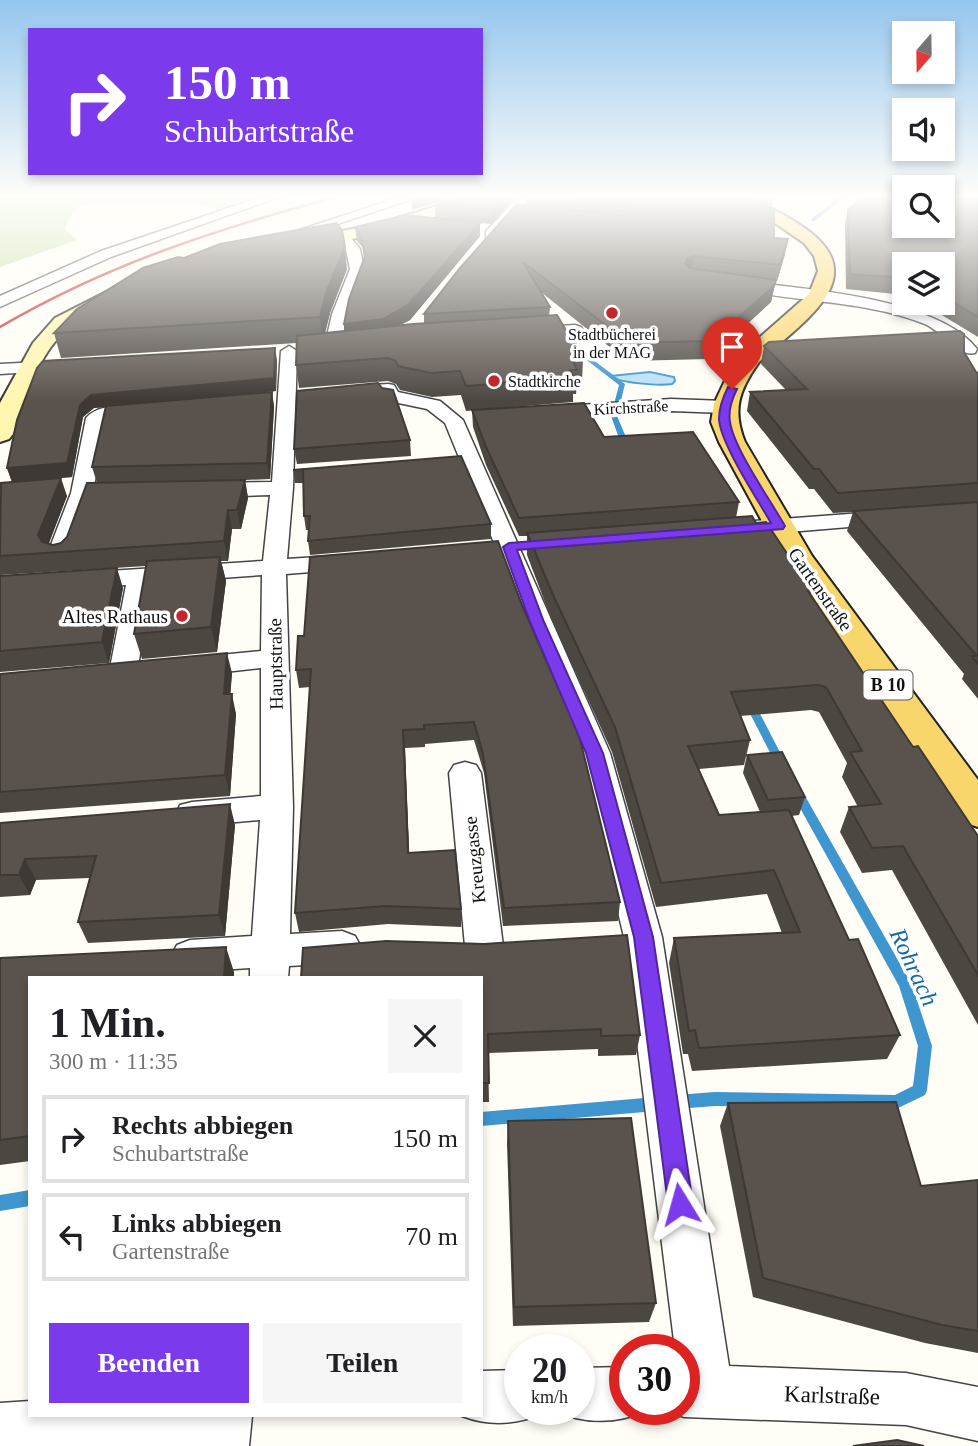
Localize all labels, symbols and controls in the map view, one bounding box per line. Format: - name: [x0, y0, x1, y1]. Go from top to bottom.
- north arrow: [892, 21, 956, 84]
- map controls: [892, 21, 955, 315]
- text: 150 m: [164, 55, 291, 110]
- icon: right: [49, 56, 140, 147]
- button: sound: [892, 98, 955, 161]
- text: Schubartstraße: [164, 113, 354, 149]
- button: search: [892, 175, 955, 238]
- button: layers: [892, 252, 955, 315]
- marker: Stadtbücherei in der MAG: [604, 305, 620, 321]
- pin: [702, 317, 762, 389]
- place label: Stadtbücherei in der MAG: [568, 326, 657, 361]
- icon: arrive: [713, 328, 751, 366]
- marker: Stadtkirche: [486, 373, 502, 389]
- place label: Stadtkirche: [508, 373, 581, 390]
- street label: Kirchstraße: [593, 397, 669, 418]
- street label: Gartenstraße: [784, 544, 857, 635]
- place label: Altes Rathaus: [62, 606, 168, 627]
- marker: Altes Rathaus: [174, 608, 190, 624]
- street label: Hauptstraße: [264, 618, 287, 710]
- road number: B 10: [864, 670, 912, 700]
- street label: Kreuzgasse: [459, 815, 490, 905]
- water label: Rohrach: [884, 923, 943, 1010]
- button: close: [388, 999, 462, 1073]
- text: 1 Min.: [49, 1000, 166, 1046]
- text: 300 m · 11:35: [49, 1049, 178, 1074]
- text: Rechts abbiegen: [112, 1111, 293, 1140]
- icon: right: [53, 1120, 91, 1158]
- text: 150 m: [392, 1124, 458, 1153]
- text: Schubartstraße: [112, 1141, 249, 1166]
- position arrow: [643, 1167, 717, 1241]
- text: Links abbiegen: [112, 1209, 282, 1238]
- icon: left: [53, 1218, 91, 1256]
- text: 70 m: [405, 1222, 458, 1251]
- text: Gartenstraße: [112, 1239, 230, 1264]
- button: Beenden: [49, 1323, 249, 1403]
- button: Teilen: [263, 1323, 462, 1403]
- speed limit sign: 30: [609, 1334, 700, 1425]
- text: 20: [532, 1351, 567, 1390]
- street label: Karlstraße: [784, 1381, 880, 1410]
- text: km/h: [531, 1387, 568, 1407]

